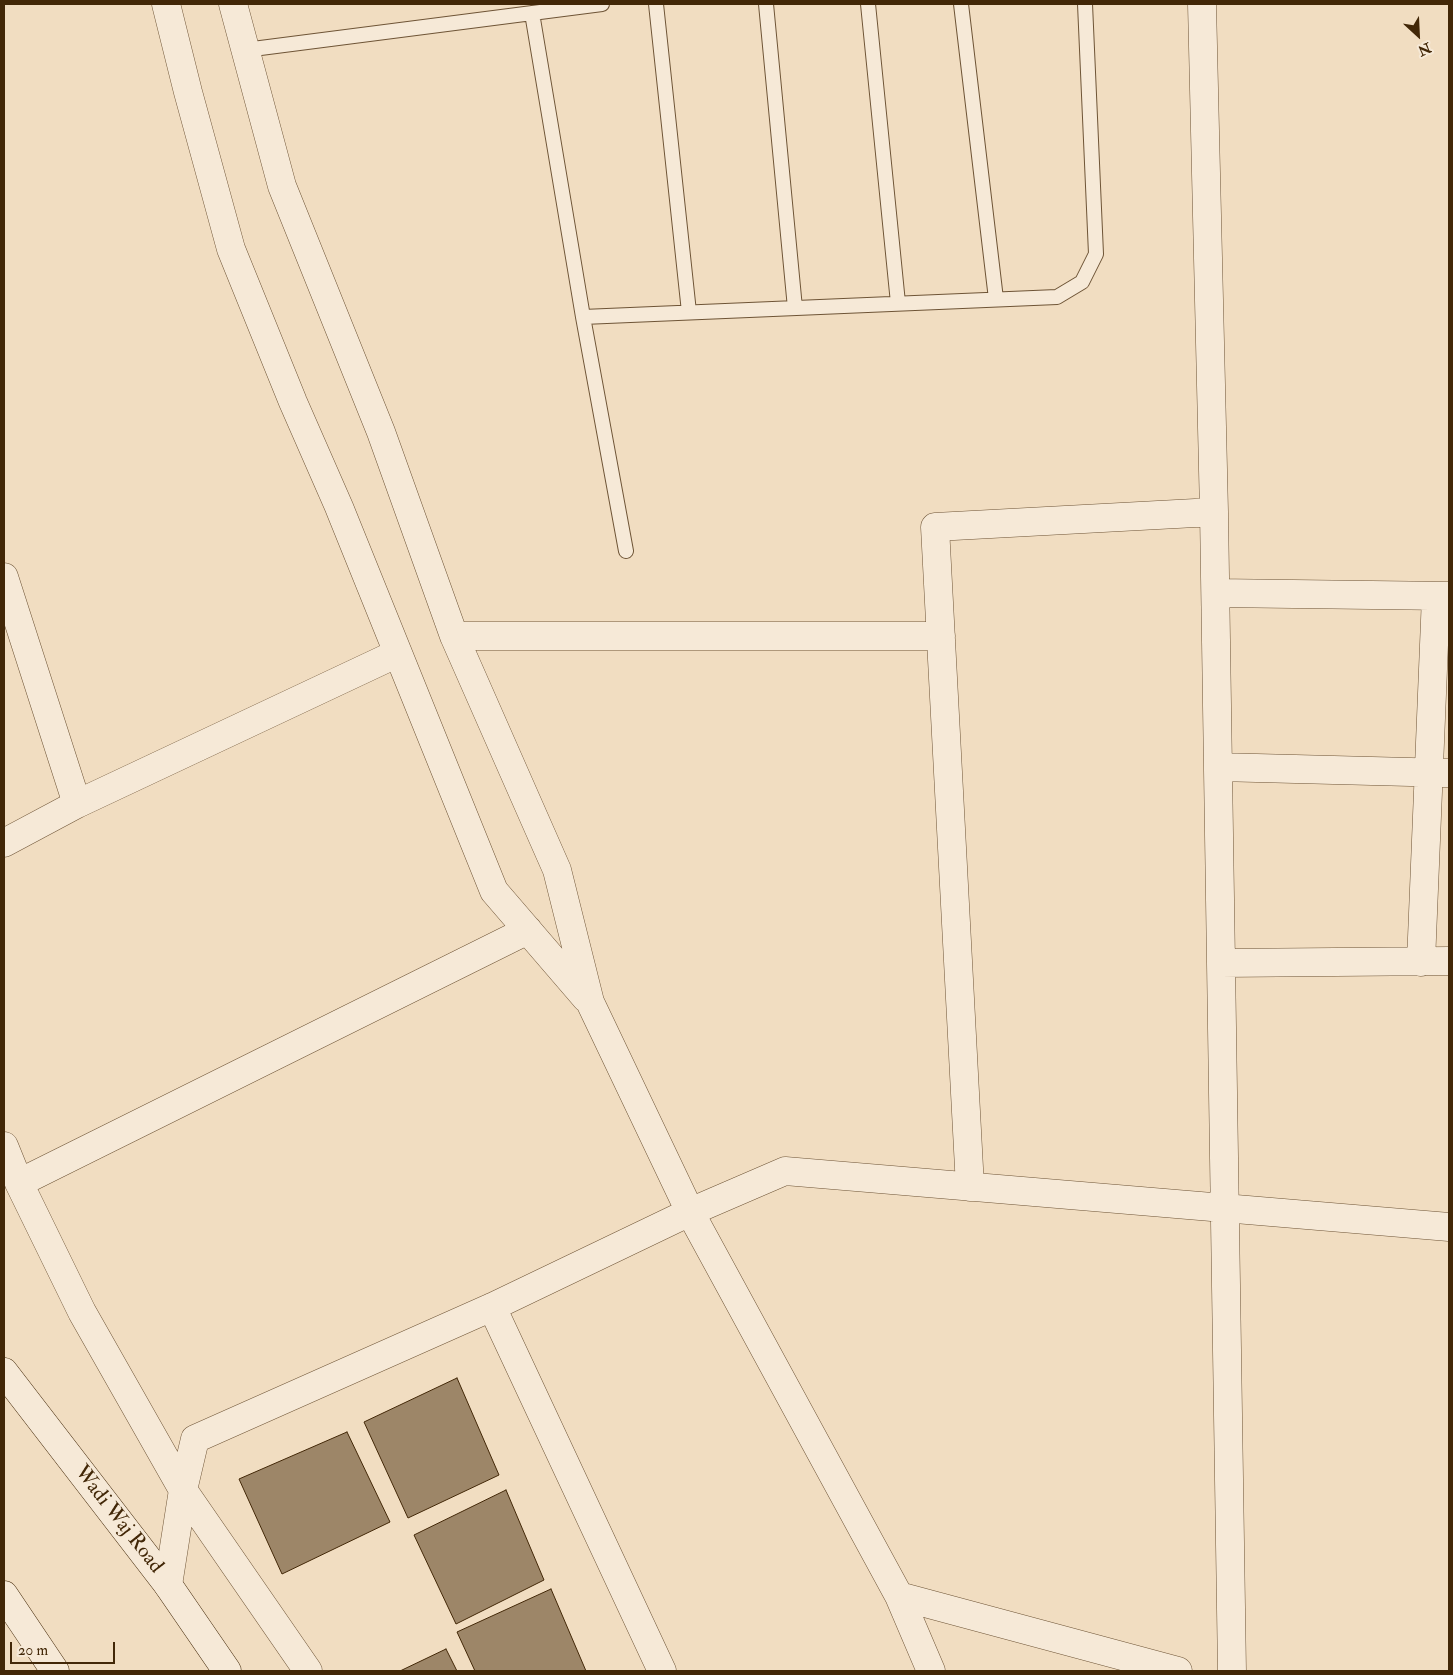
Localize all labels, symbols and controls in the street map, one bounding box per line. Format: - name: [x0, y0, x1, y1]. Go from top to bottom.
- north arrow: [1393, 10, 1443, 60]
- text: N: [1415, 39, 1434, 59]
- street label: Wadi Waj Road: [68, 1461, 168, 1579]
- scale bar: [12, 1632, 118, 1664]
- text: 20 m: [18, 1641, 48, 1660]

